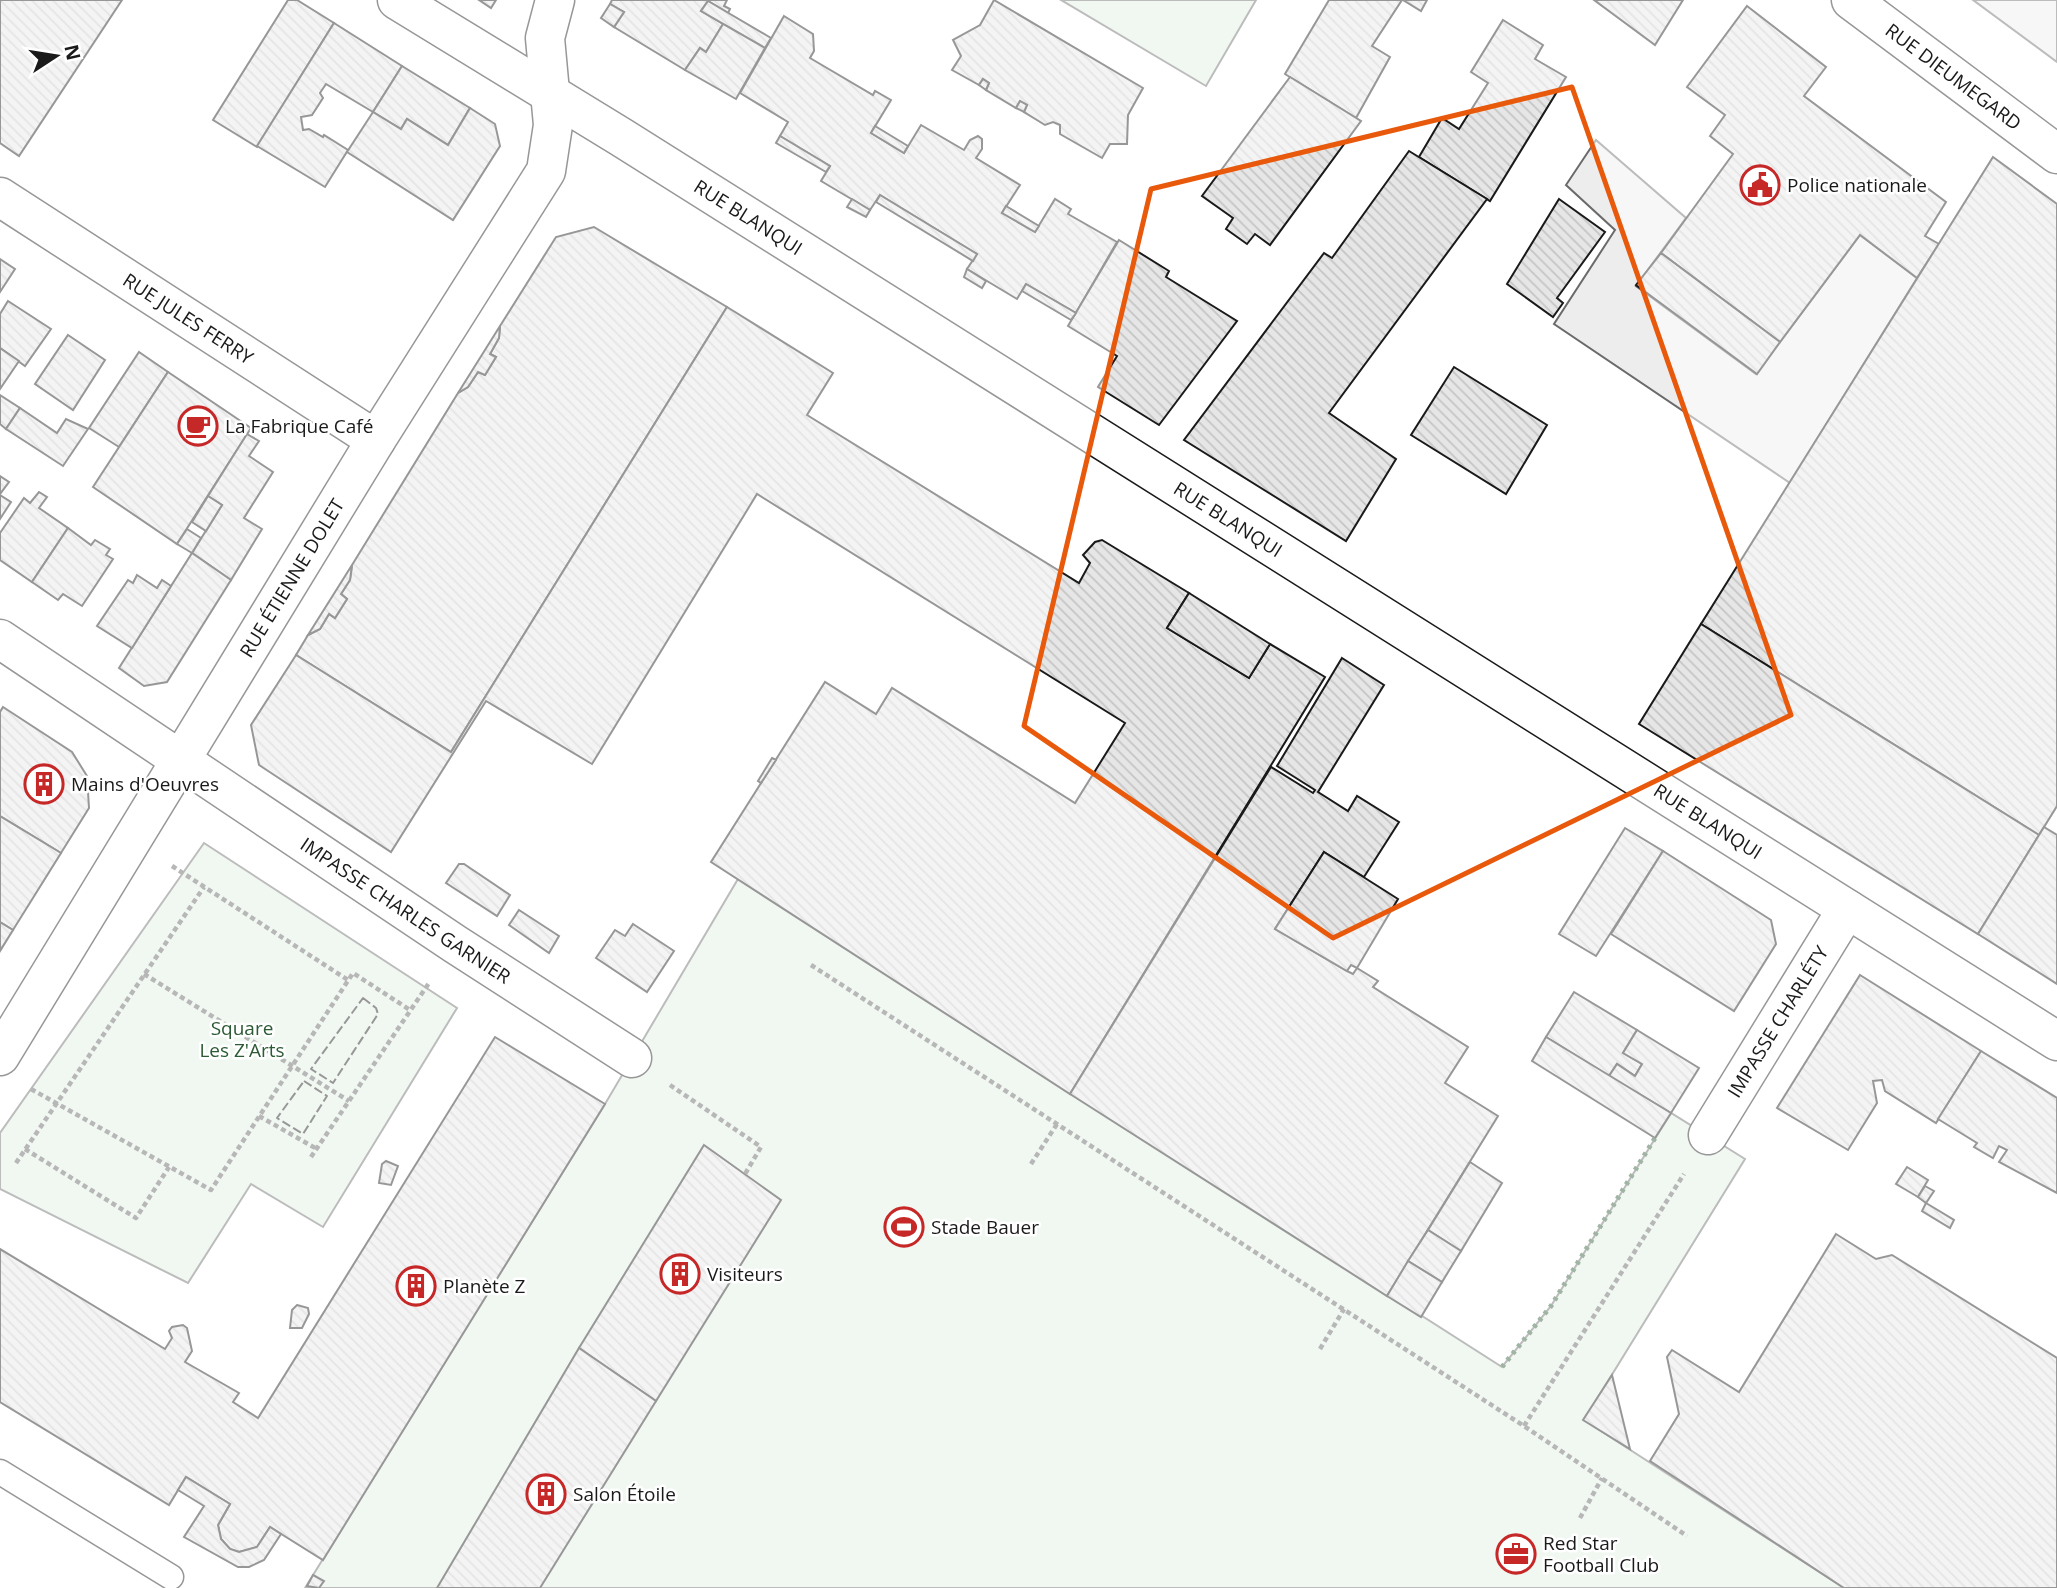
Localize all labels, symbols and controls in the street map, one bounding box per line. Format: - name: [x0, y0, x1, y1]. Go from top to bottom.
- street label: RUE DIEUMEGARD: [1880, 17, 2027, 136]
- north arrow: [21, 21, 91, 91]
- text: N: [58, 42, 87, 63]
- public building icon: Police nationale: [1739, 164, 1781, 206]
- place label: Police nationale: [1787, 172, 1927, 198]
- street label: RUE BLANQUI: [689, 173, 808, 261]
- street label: RUE JULES FERRY: [118, 267, 259, 371]
- cafe icon: La Fabrique Café: [177, 405, 219, 447]
- place label: La Fabrique Café: [225, 413, 373, 439]
- street label: RUE BLANQUI: [1169, 475, 1287, 563]
- street label: RUE ÉTIENNE DOLET: [233, 493, 350, 662]
- building icon: Mains d'Oeuvres: [23, 763, 65, 805]
- place label: Mains d'Oeuvres: [71, 771, 219, 797]
- street label: RUE BLANQUI: [1649, 777, 1767, 865]
- street label: IMPASSE CHARLES GARNIER: [295, 831, 516, 990]
- street label: IMPASSE CHARLÉTY: [1721, 941, 1834, 1102]
- park label: Square Les Z'Arts: [199, 1015, 285, 1063]
- sports icon: Stade Bauer: [883, 1206, 925, 1248]
- place label: Stade Bauer: [931, 1214, 1039, 1240]
- building icon: Visiteurs: [659, 1253, 701, 1295]
- place label: Visiteurs: [707, 1261, 783, 1287]
- building icon: Planète Z: [395, 1265, 437, 1307]
- place label: Planète Z: [443, 1273, 525, 1299]
- building icon: Salon Étoile: [525, 1473, 567, 1515]
- place label: Salon Étoile: [573, 1481, 676, 1507]
- place label: Red Star Football Club: [1543, 1530, 1659, 1578]
- office icon: Red Star Football Club: [1495, 1533, 1537, 1575]

